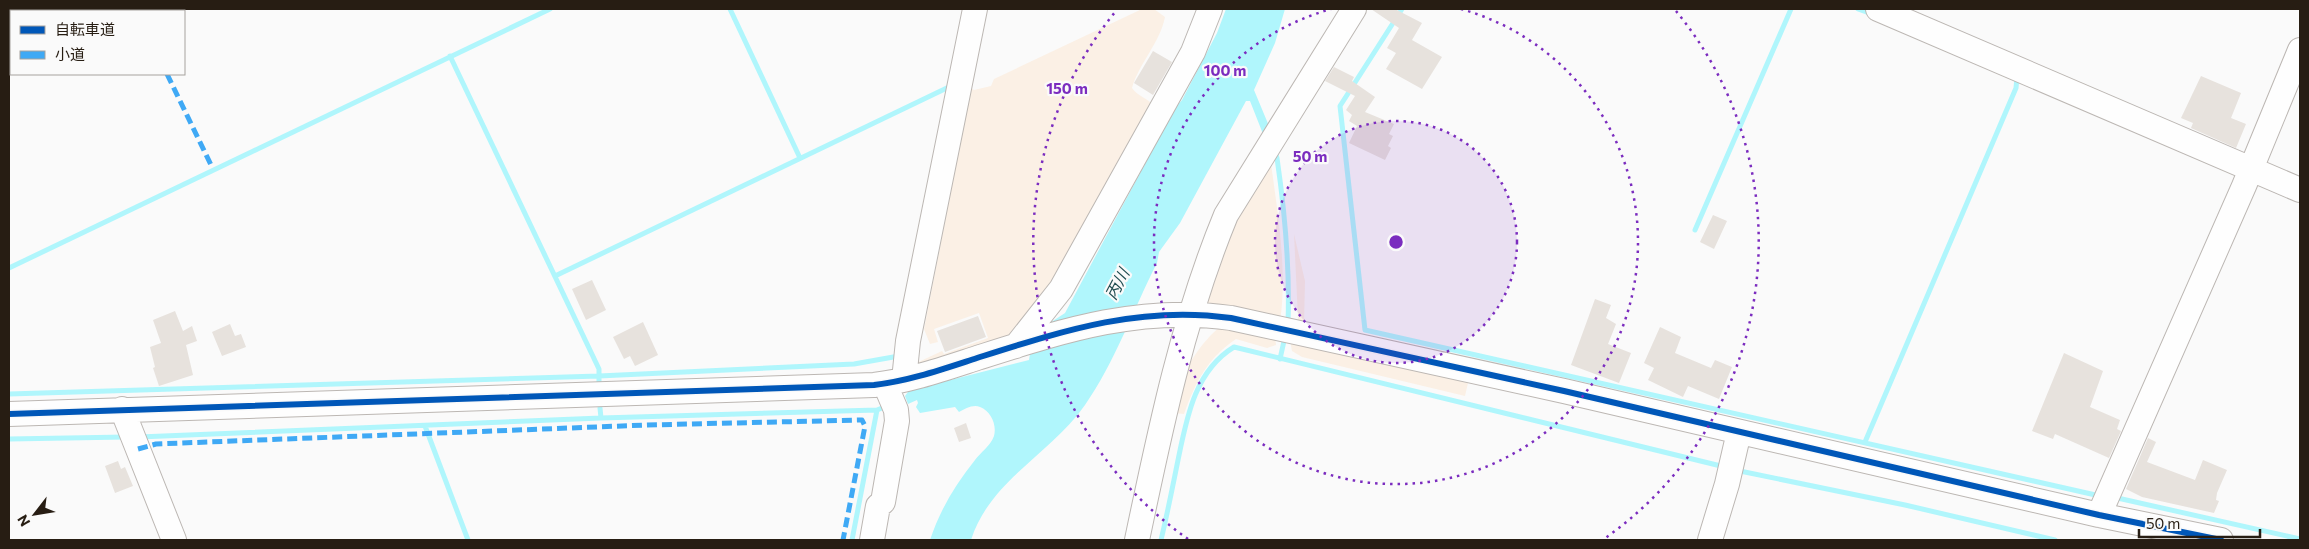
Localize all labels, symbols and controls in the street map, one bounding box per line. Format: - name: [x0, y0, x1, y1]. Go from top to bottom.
- legend: [10, 10, 185, 75]
- text: 自転車道: [55, 20, 115, 38]
- text: 小道: [55, 45, 85, 63]
- text: 100 m: [1204, 61, 1246, 79]
- text: 150 m: [1046, 79, 1088, 97]
- text: 50 m: [1293, 147, 1327, 165]
- centre of rings: [1387, 233, 1405, 251]
- water label: 丙川: [1101, 263, 1133, 302]
- north arrow: [10, 489, 60, 539]
- scale bar: [2139, 506, 2260, 538]
- text: N: [13, 512, 33, 530]
- text: 50 m: [2146, 514, 2180, 532]

